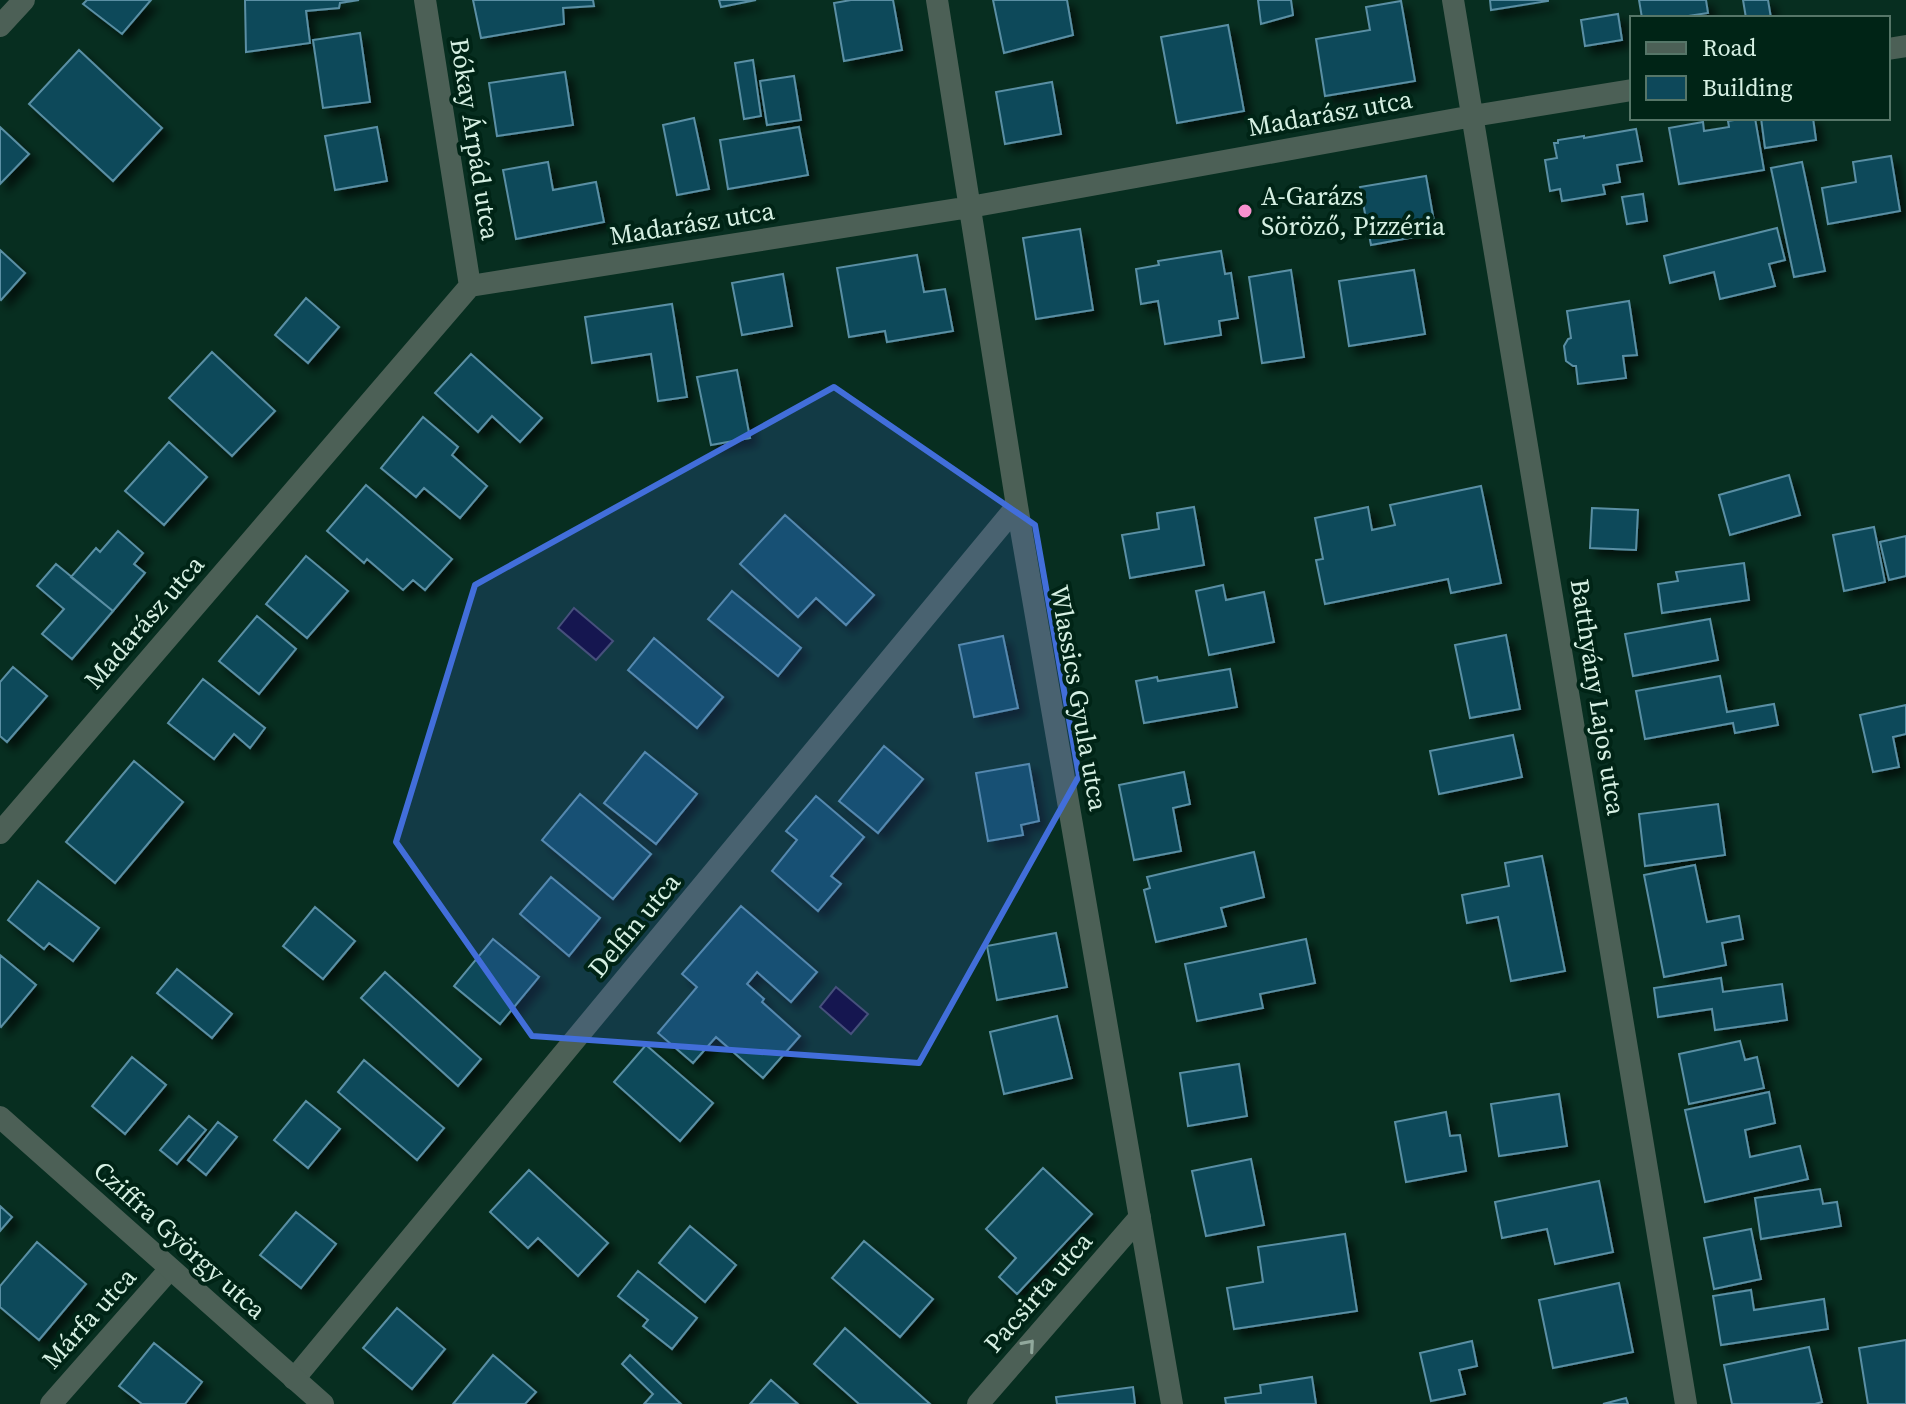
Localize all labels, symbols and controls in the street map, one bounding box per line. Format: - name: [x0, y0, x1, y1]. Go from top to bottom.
- legend: [1630, 16, 1890, 120]
- text: Road: [1702, 31, 1757, 64]
- street label: Bókay Árpád utca: [441, 35, 509, 243]
- text: Building: [1702, 71, 1793, 104]
- street label: Madarász utca: [1245, 81, 1416, 145]
- place label: A-Garázs Söröző, Pizzéria: [1261, 178, 1446, 244]
- street label: Madarász utca: [607, 192, 778, 254]
- marker: A-Garázs Söröző, Pizzéria: [1236, 202, 1254, 220]
- street label: Madarász utca: [76, 547, 213, 697]
- street label: Batthyány Lajos utca: [1562, 576, 1635, 819]
- street label: Wlassics Gyula utca: [1041, 582, 1117, 814]
- street label: Delfin utca: [580, 864, 689, 985]
- street label: Cziffra György utca: [86, 1153, 275, 1328]
- street label: Pacsirta utca: [976, 1223, 1101, 1360]
- street label: Márfa utca: [34, 1259, 145, 1377]
- one-way arrow: [1020, 1340, 1034, 1354]

